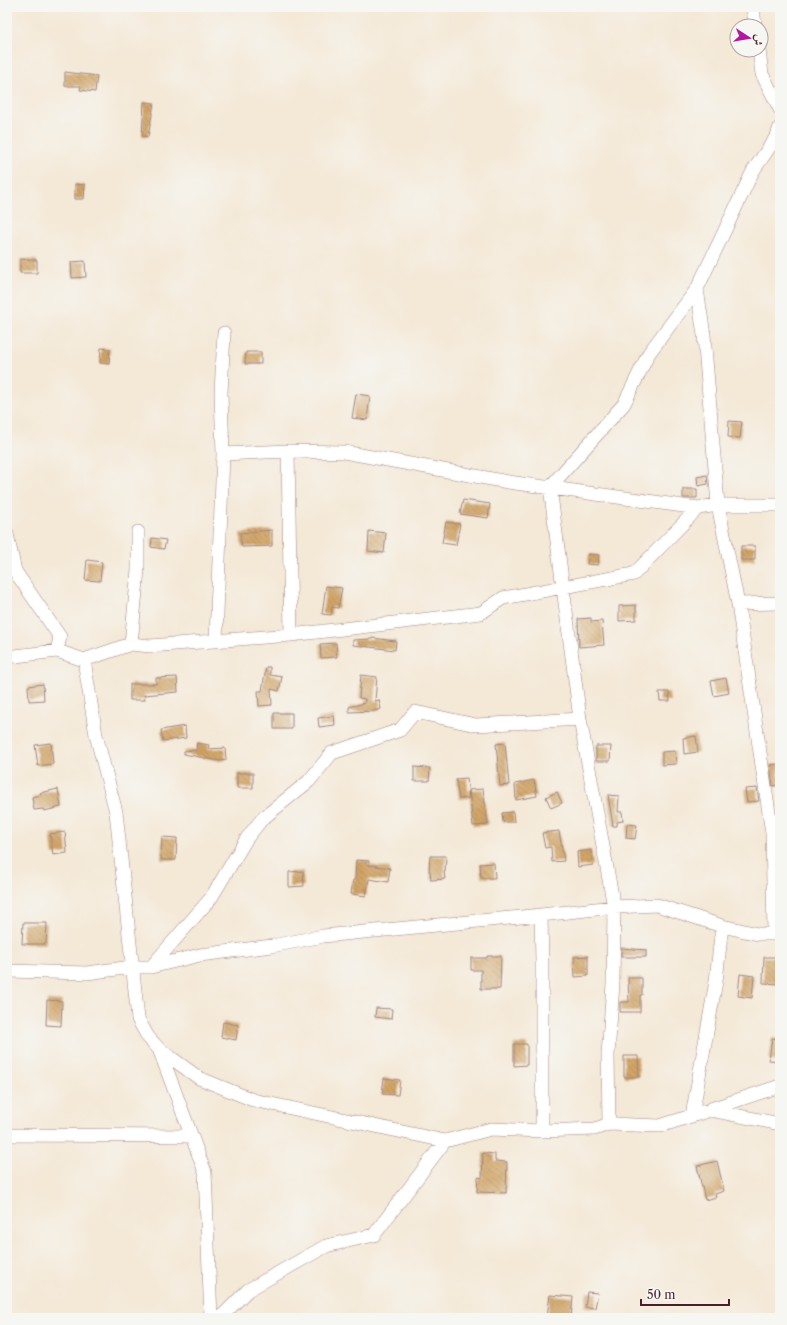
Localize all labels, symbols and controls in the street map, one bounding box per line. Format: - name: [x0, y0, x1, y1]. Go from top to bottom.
- north arrow: [729, 18, 769, 58]
- text: ش: [751, 33, 767, 47]
- scale bar: [641, 1281, 729, 1307]
- text: 50 m: [647, 1287, 676, 1302]

